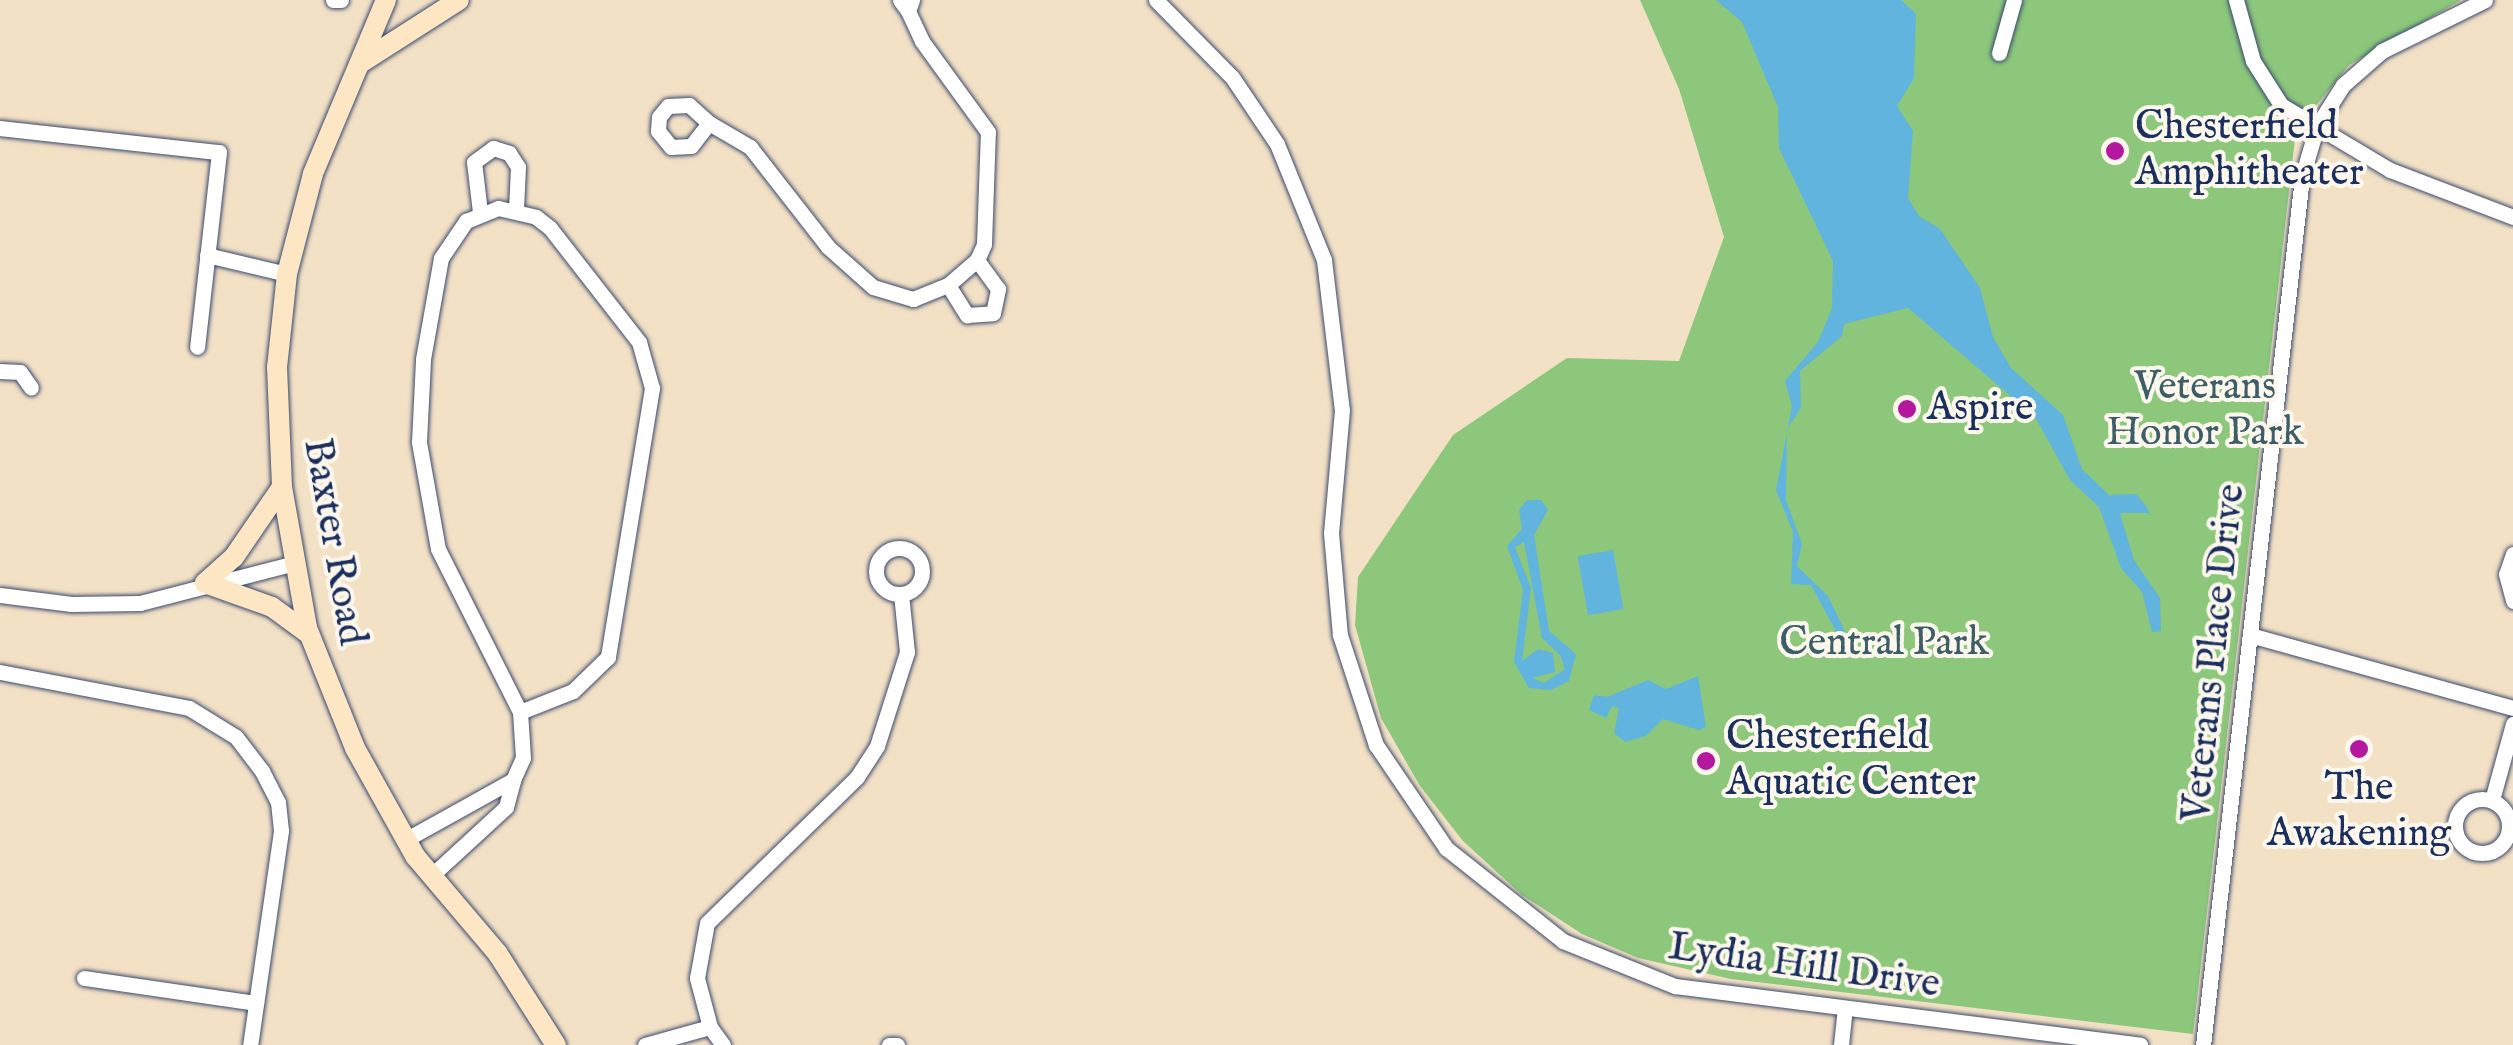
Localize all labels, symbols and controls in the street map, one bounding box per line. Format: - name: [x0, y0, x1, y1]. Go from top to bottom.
- place label: Chesterfield Amphitheater: [2135, 104, 2364, 198]
- marker: Chesterfield Amphitheater: [2104, 140, 2126, 162]
- park label: Veterans Honor Park: [2106, 364, 2304, 458]
- place label: Aspire: [1927, 385, 2033, 433]
- marker: Aspire: [1896, 398, 1918, 420]
- street label: Baxter Road: [291, 435, 375, 649]
- street label: Veterans Place Drive: [2173, 482, 2257, 824]
- park label: Central Park: [1779, 620, 1989, 668]
- place label: Chesterfield Aquatic Center: [1726, 714, 1976, 808]
- marker: The Awakening: [2348, 738, 2370, 760]
- marker: Chesterfield Aquatic Center: [1695, 750, 1717, 772]
- place label: The Awakening: [2267, 765, 2451, 859]
- street label: Lydia Hill Drive: [1665, 924, 1943, 1010]

